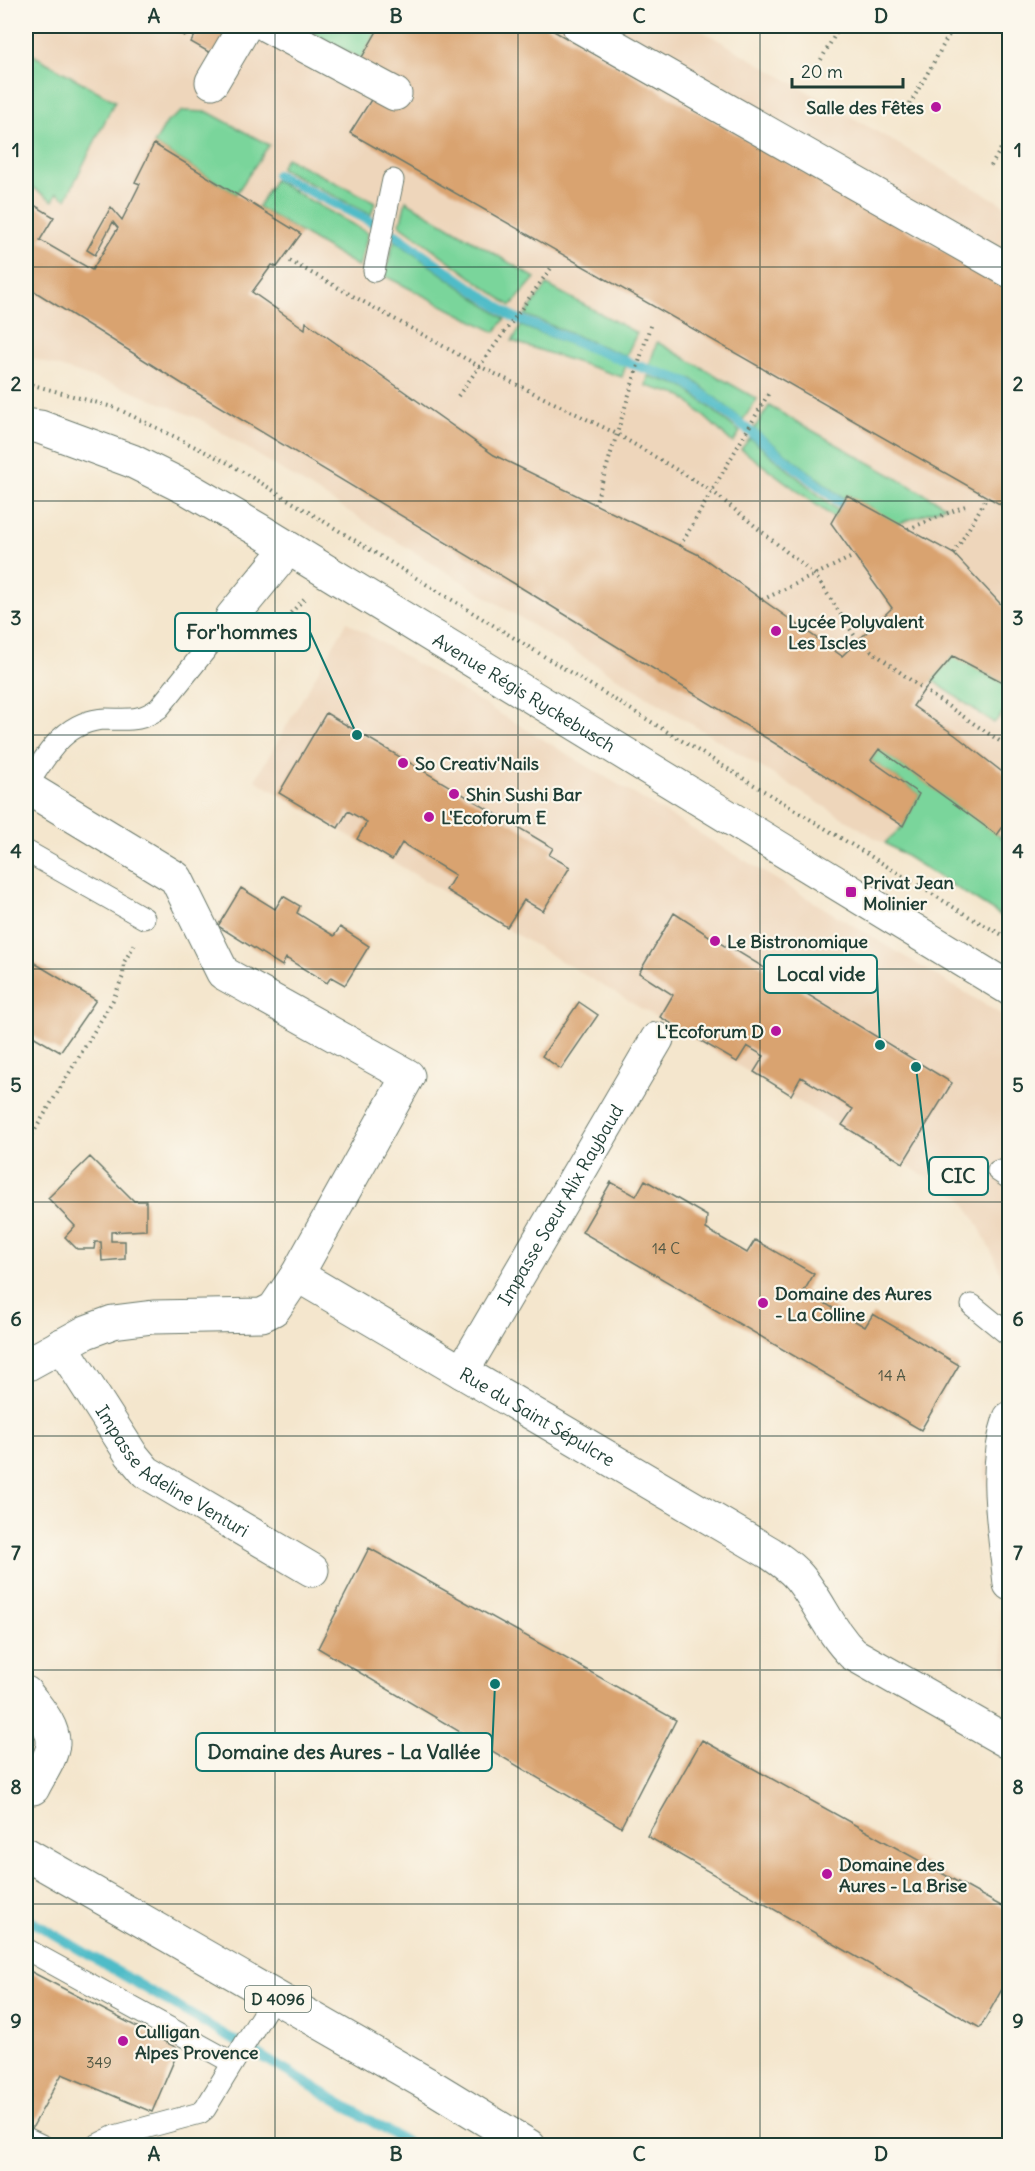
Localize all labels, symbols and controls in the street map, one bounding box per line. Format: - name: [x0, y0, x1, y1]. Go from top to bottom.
- text: A: [148, 3, 161, 28]
- text: B: [389, 3, 403, 28]
- text: C: [632, 3, 646, 28]
- text: D: [874, 3, 888, 28]
- scale bar: [792, 51, 903, 89]
- text: 20 m: [801, 60, 843, 83]
- place label: Salle des Fêtes: [806, 96, 924, 119]
- marker: Salle des Fêtes: [929, 100, 943, 114]
- text: 1: [12, 137, 20, 162]
- text: 1: [1014, 137, 1022, 162]
- text: 2: [11, 371, 22, 396]
- text: 2: [1013, 371, 1024, 396]
- text: 3: [10, 605, 22, 630]
- text: 3: [1012, 605, 1024, 630]
- place label: Lycée Polyvalent Les Iscles: [788, 610, 925, 654]
- callout: For'hommes: [175, 613, 310, 651]
- text: For'hommes: [186, 619, 298, 644]
- marker: Lycée Polyvalent Les Iscles: [769, 624, 783, 638]
- street label: Avenue Régis Ryckebusch: [429, 628, 620, 757]
- place label: So Creativ'Nails: [415, 752, 539, 775]
- marker: So Creativ'Nails: [396, 756, 410, 770]
- place label: Shin Sushi Bar: [466, 783, 583, 806]
- marker: Shin Sushi Bar: [447, 787, 461, 801]
- place label: L'Ecoforum E: [441, 806, 547, 829]
- marker: L'Ecoforum E: [422, 810, 436, 824]
- text: 4: [10, 838, 22, 863]
- text: 4: [1012, 838, 1024, 863]
- place label: Privat Jean Molinier: [863, 871, 955, 915]
- marker: Privat Jean Molinier: [844, 885, 858, 899]
- place label: Le Bistronomique: [727, 930, 868, 953]
- marker: Le Bistronomique: [708, 934, 722, 948]
- callout: Local vide: [764, 955, 877, 993]
- text: Local vide: [776, 961, 866, 986]
- place label: L'Ecoforum D: [657, 1020, 764, 1043]
- marker: L'Ecoforum D: [769, 1024, 783, 1038]
- text: 5: [10, 1072, 22, 1097]
- text: 5: [1012, 1072, 1024, 1097]
- street label: Impasse Sœur Alix Raybaud: [492, 1100, 628, 1309]
- callout: CIC: [929, 1157, 988, 1195]
- text: CIC: [941, 1163, 975, 1188]
- house number: 14 C: [652, 1239, 680, 1258]
- place label: Domaine des Aures - La Colline: [775, 1282, 932, 1326]
- marker: Domaine des Aures - La Colline: [756, 1296, 770, 1310]
- text: 6: [10, 1306, 22, 1331]
- text: 6: [1012, 1306, 1024, 1331]
- street label: Rue du Saint Sépulcre: [456, 1362, 619, 1471]
- house number: 14 A: [878, 1366, 906, 1385]
- street label: Impasse Adeline Venturi: [91, 1400, 253, 1542]
- text: 7: [11, 1540, 21, 1565]
- text: 7: [1013, 1540, 1023, 1565]
- callout: Domaine des Aures - La Vallée: [196, 1733, 492, 1771]
- text: Domaine des Aures - La Vallée: [208, 1739, 481, 1764]
- text: 8: [10, 1774, 22, 1799]
- text: 8: [1012, 1774, 1024, 1799]
- place label: Domaine des Aures - La Brise: [839, 1853, 968, 1897]
- marker: Domaine des Aures - La Brise: [820, 1867, 834, 1881]
- road number: D 4096: [245, 1986, 311, 2012]
- text: 9: [10, 2008, 22, 2033]
- text: 9: [1012, 2008, 1024, 2033]
- place label: Culligan Alpes Provence: [135, 2020, 259, 2064]
- marker: Culligan Alpes Provence: [116, 2034, 130, 2048]
- house number: 349: [86, 2053, 112, 2072]
- text: A: [148, 2141, 161, 2166]
- text: B: [389, 2141, 403, 2166]
- text: C: [632, 2141, 646, 2166]
- text: D: [874, 2141, 888, 2166]

